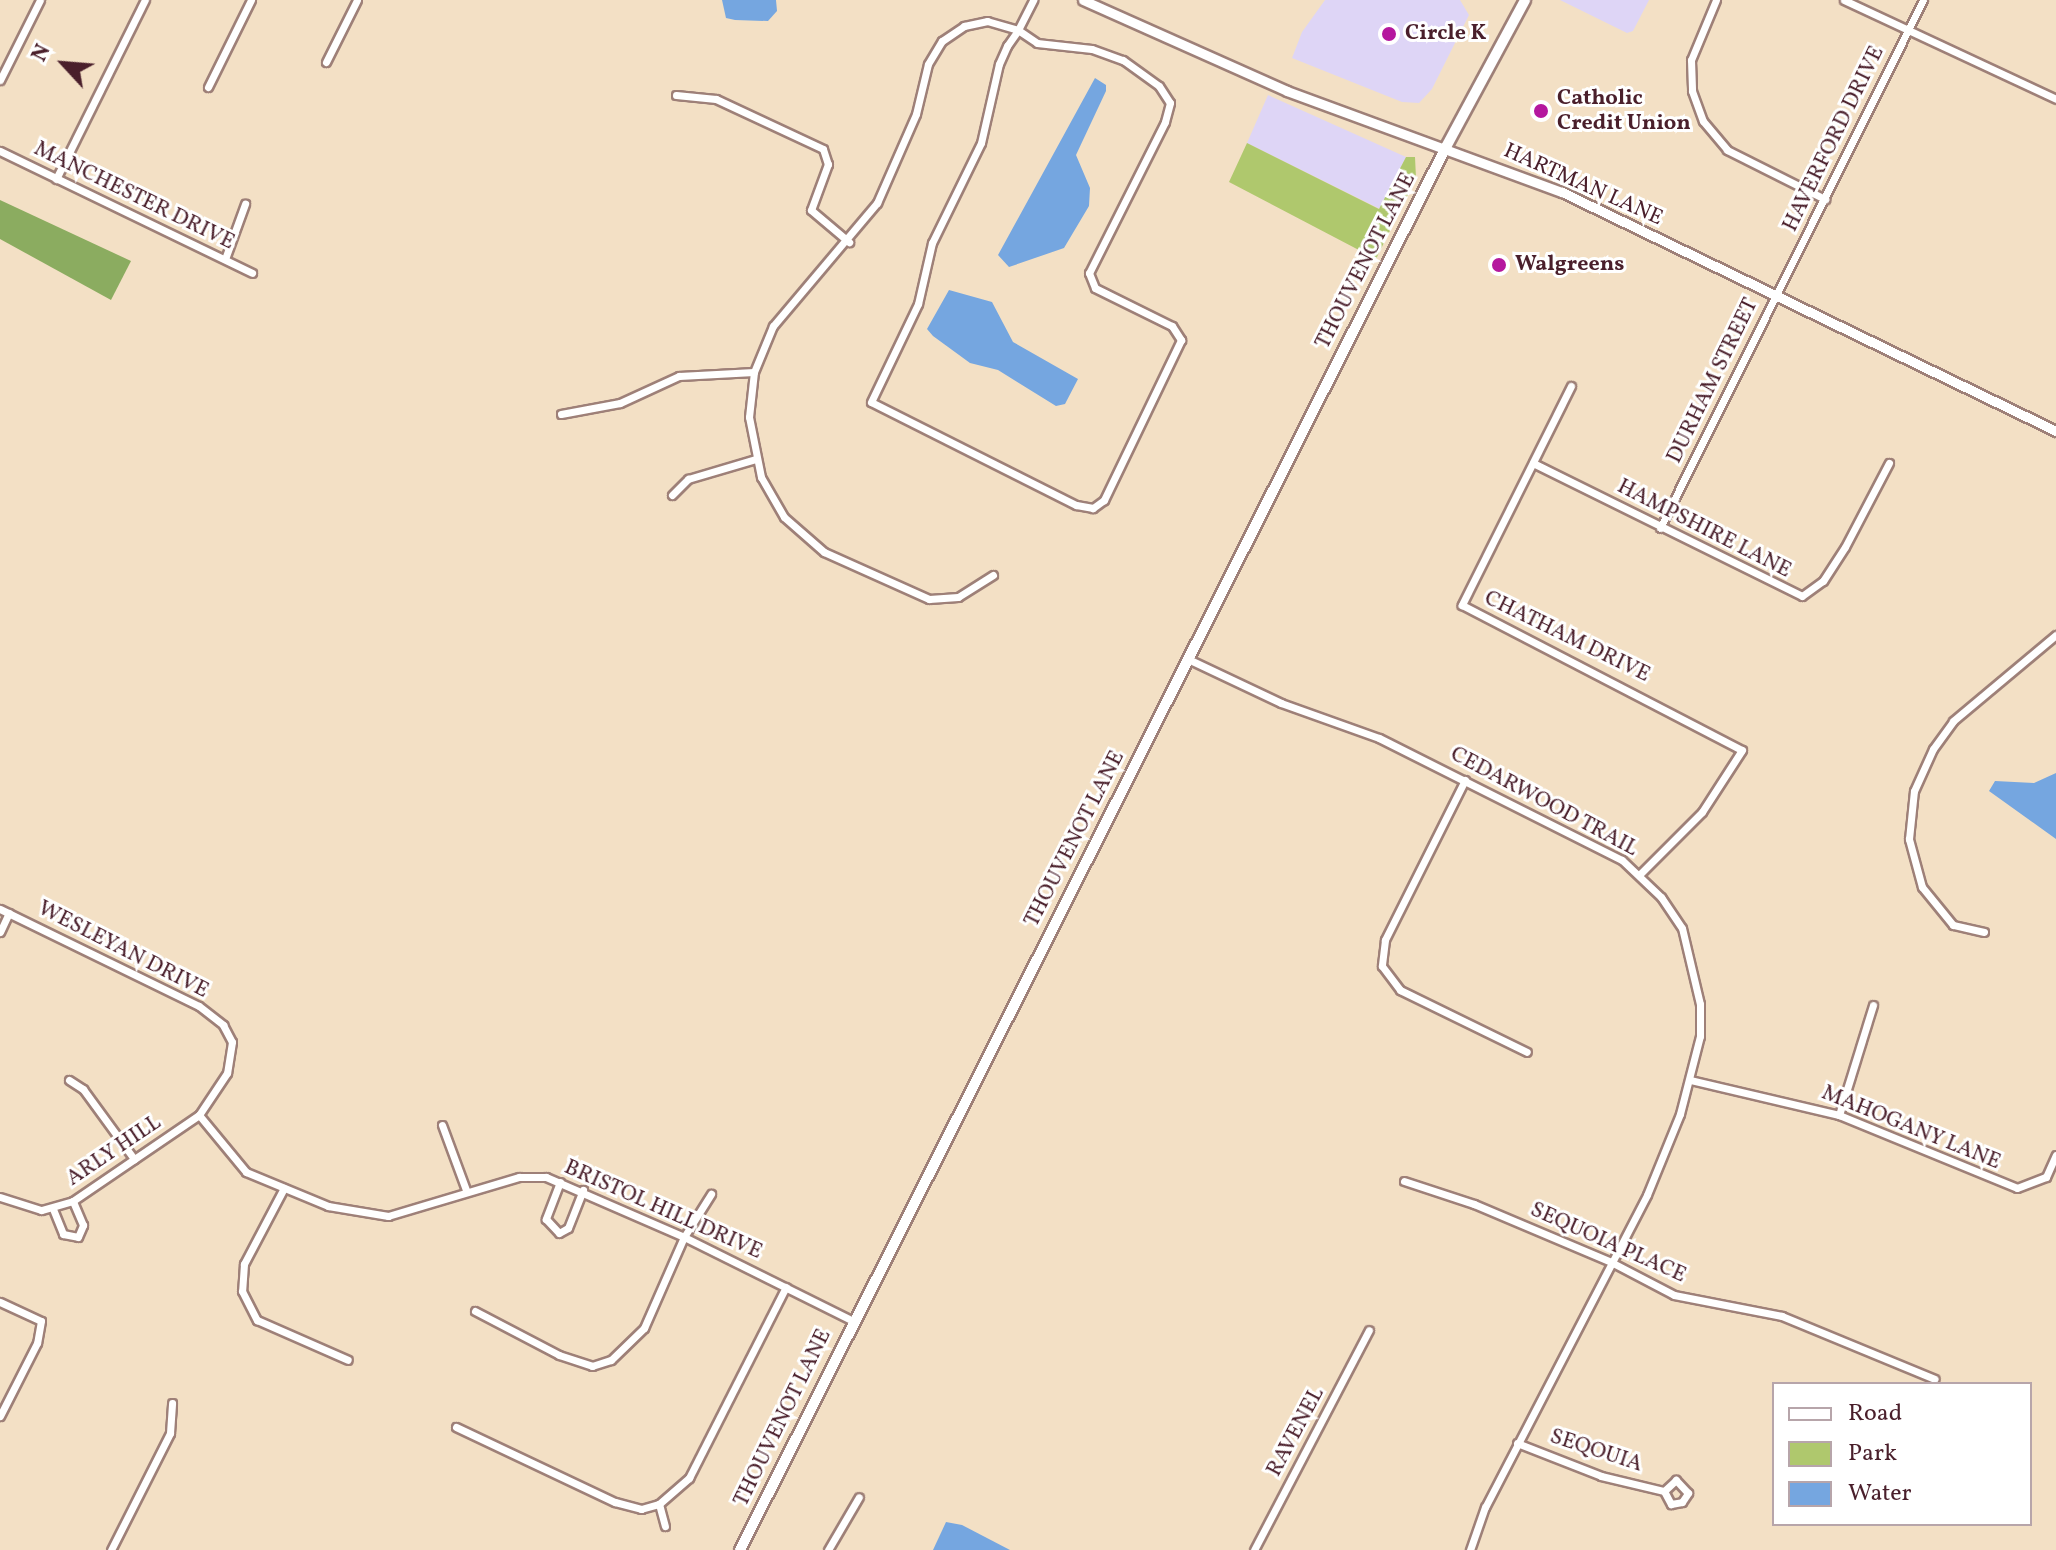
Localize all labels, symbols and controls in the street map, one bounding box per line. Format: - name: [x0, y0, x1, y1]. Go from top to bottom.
- place label: Circle K: [1405, 21, 1486, 47]
- north arrow: [24, 24, 104, 104]
- marker: Circle K: [1380, 25, 1398, 43]
- text: N: [25, 39, 59, 67]
- street label: HAVERFORD DRIVE: [1778, 42, 1890, 236]
- place label: Catholic Credit Union: [1557, 85, 1691, 136]
- marker: Catholic Credit Union: [1532, 102, 1550, 120]
- street label: MANCHESTER DRIVE: [29, 136, 239, 256]
- street label: HARTMAN LANE: [1499, 138, 1667, 232]
- street label: THOUVENOT LANE: [1310, 168, 1422, 354]
- place label: Walgreens: [1515, 252, 1624, 278]
- marker: Walgreens: [1490, 256, 1508, 274]
- street label: DURHAM STREET: [1662, 294, 1764, 468]
- street label: HAMPSHIRE LANE: [1613, 474, 1795, 584]
- street label: CHATHAM DRIVE: [1480, 585, 1654, 689]
- street label: CEDARWOOD TRAIL: [1445, 741, 1643, 863]
- street label: THOUVENOT LANE: [1019, 746, 1131, 932]
- street label: WESLEYAN DRIVE: [33, 896, 213, 1004]
- street label: MAHOGANY LANE: [1817, 1080, 2005, 1176]
- street label: ARLY HILL: [61, 1110, 167, 1192]
- street label: BRISTOL HILL DRIVE: [560, 1154, 766, 1266]
- street label: SEQUOIA PLACE: [1526, 1197, 1690, 1289]
- street label: THOUVENOT LANE: [728, 1325, 838, 1511]
- legend: [1772, 1382, 2032, 1526]
- street label: RAVENEL: [1261, 1383, 1331, 1481]
- text: Road: [1848, 1397, 1902, 1431]
- street label: SEQOUIA: [1546, 1424, 1646, 1478]
- text: Park: [1848, 1437, 1897, 1471]
- text: Water: [1848, 1477, 1912, 1511]

